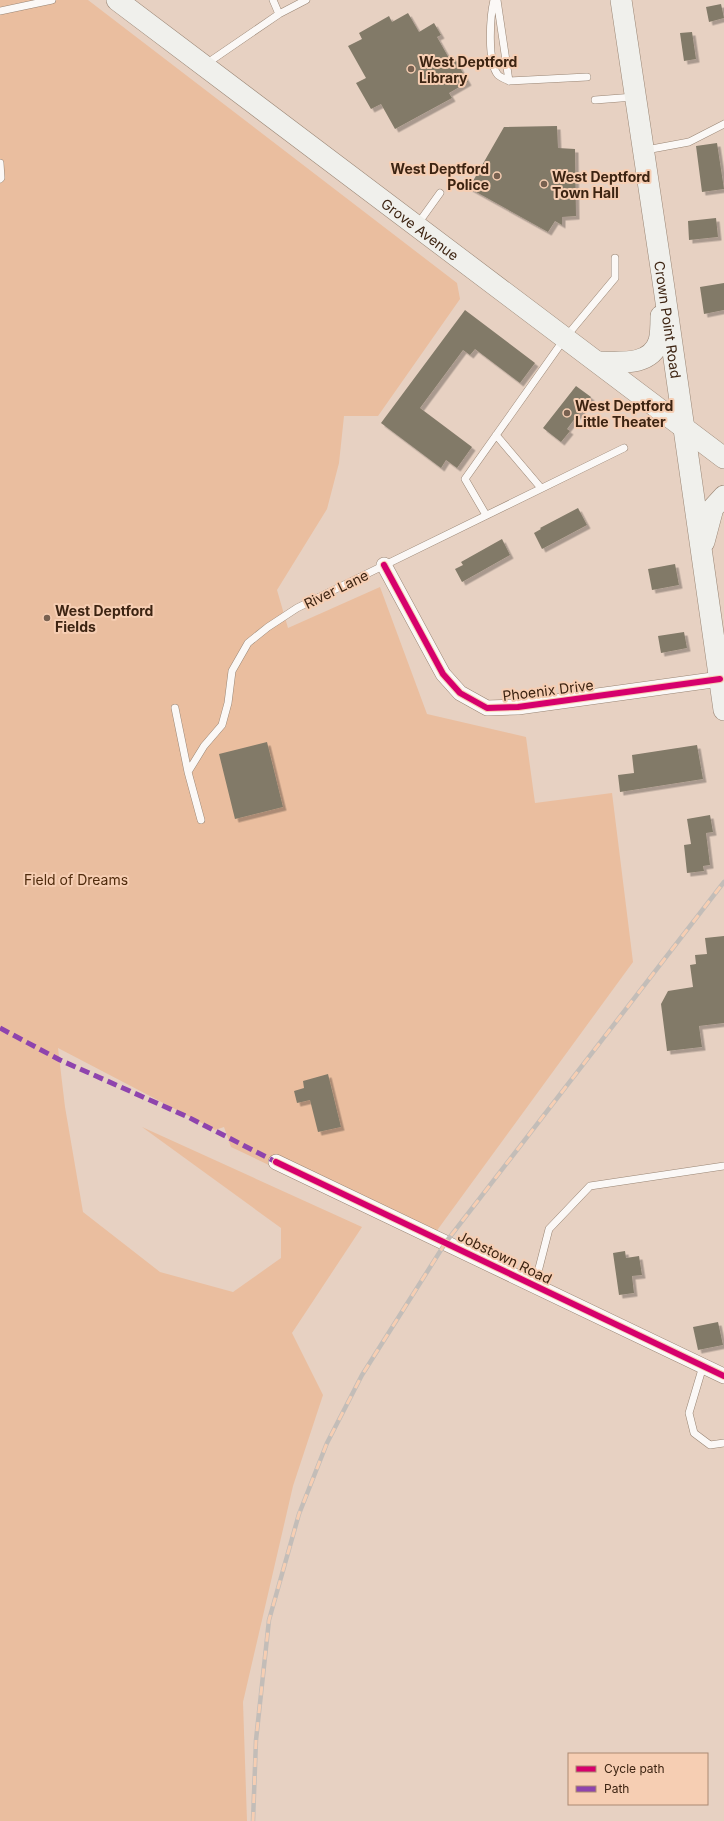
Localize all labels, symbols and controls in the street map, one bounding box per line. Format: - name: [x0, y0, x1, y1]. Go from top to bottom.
- place label: West Deptford Library: [419, 53, 517, 86]
- marker: West Deptford Library: [406, 64, 416, 74]
- place label: West Deptford Police: [391, 160, 489, 193]
- place label: West Deptford Town Hall: [552, 168, 650, 201]
- marker: West Deptford Police: [492, 171, 502, 181]
- marker: West Deptford Town Hall: [539, 179, 549, 189]
- street label: Grove Avenue: [378, 194, 462, 264]
- street label: Crown Point Road: [652, 260, 685, 379]
- place label: West Deptford Little Theater: [575, 397, 673, 430]
- marker: West Deptford Little Theater: [562, 408, 572, 418]
- street label: River Lane: [301, 566, 371, 612]
- place label: West Deptford Fields: [55, 602, 153, 635]
- marker: West Deptford Fields: [42, 613, 52, 623]
- street label: Phoenix Drive: [501, 676, 595, 704]
- park label: Field of Dreams: [24, 871, 128, 888]
- street label: Jobstown Road: [455, 1227, 555, 1287]
- legend: [568, 1753, 708, 1805]
- text: Cycle path: [604, 1761, 665, 1776]
- text: Path: [604, 1781, 629, 1796]

